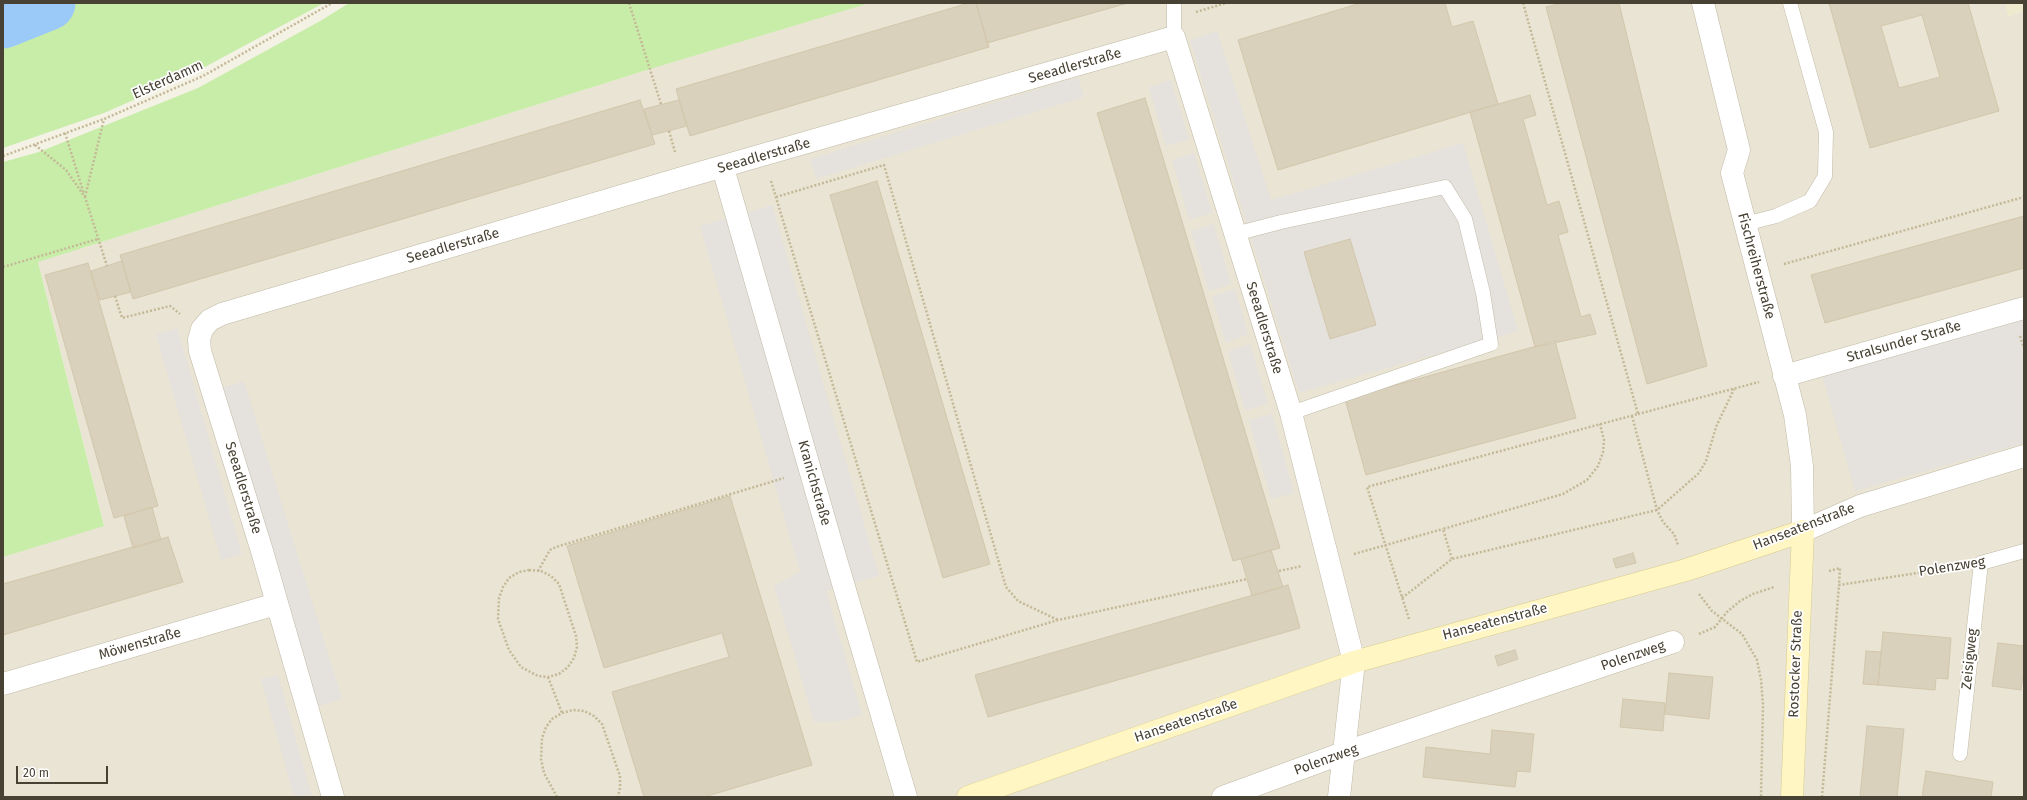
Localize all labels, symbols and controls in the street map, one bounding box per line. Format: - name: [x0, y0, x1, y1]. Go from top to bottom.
- street label: Seeadlerstraße: [1027, 45, 1123, 87]
- street label: Elsterdamm: [130, 57, 206, 103]
- street label: Seeadlerstraße: [716, 135, 812, 177]
- street label: Fischreiherstraße: [1734, 211, 1778, 321]
- street label: Seeadlerstraße: [405, 225, 501, 267]
- street label: Seeadlerstraße: [1242, 280, 1286, 376]
- street label: Stralsunder Straße: [1845, 318, 1963, 366]
- street label: Kranichstraße: [794, 438, 834, 528]
- street label: Seeadlerstraße: [221, 440, 265, 536]
- street label: Hanseatenstraße: [1751, 500, 1857, 554]
- street label: Polenzweg: [1918, 553, 1986, 581]
- street label: Hanseatenstraße: [1441, 600, 1549, 644]
- street label: Rostocker Straße: [1786, 610, 1806, 718]
- street label: Möwenstraße: [97, 624, 183, 664]
- street label: Zeisigweg: [1958, 628, 1982, 690]
- street label: Polenzweg: [1599, 637, 1667, 675]
- street label: Hanseatenstraße: [1132, 696, 1240, 746]
- street label: Polenzweg: [1292, 741, 1360, 779]
- scale bar: [18, 758, 110, 784]
- text: 20 m: [23, 766, 49, 780]

